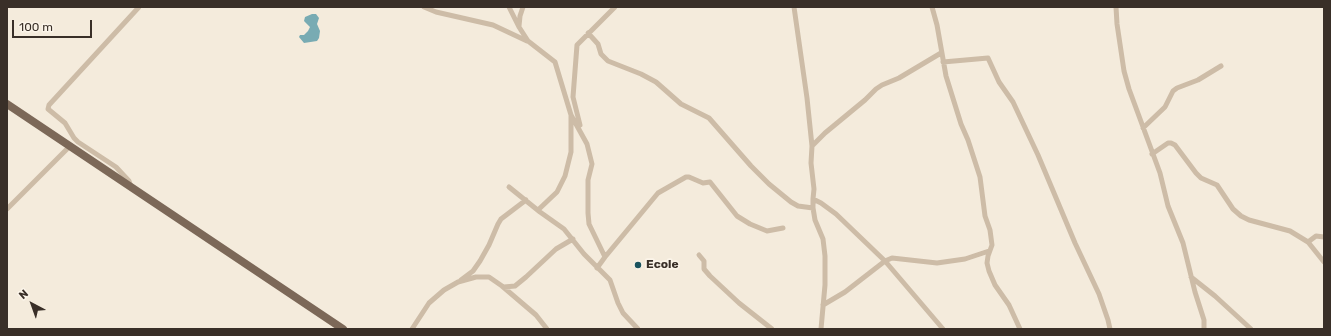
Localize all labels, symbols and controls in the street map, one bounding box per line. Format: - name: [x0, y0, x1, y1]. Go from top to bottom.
- scale bar: [14, 12, 94, 38]
- text: 100 m: [19, 20, 53, 34]
- place label: Ecole: [646, 258, 679, 272]
- marker: Ecole: [633, 260, 643, 270]
- north arrow: [12, 284, 52, 324]
- text: N: [17, 287, 31, 302]

